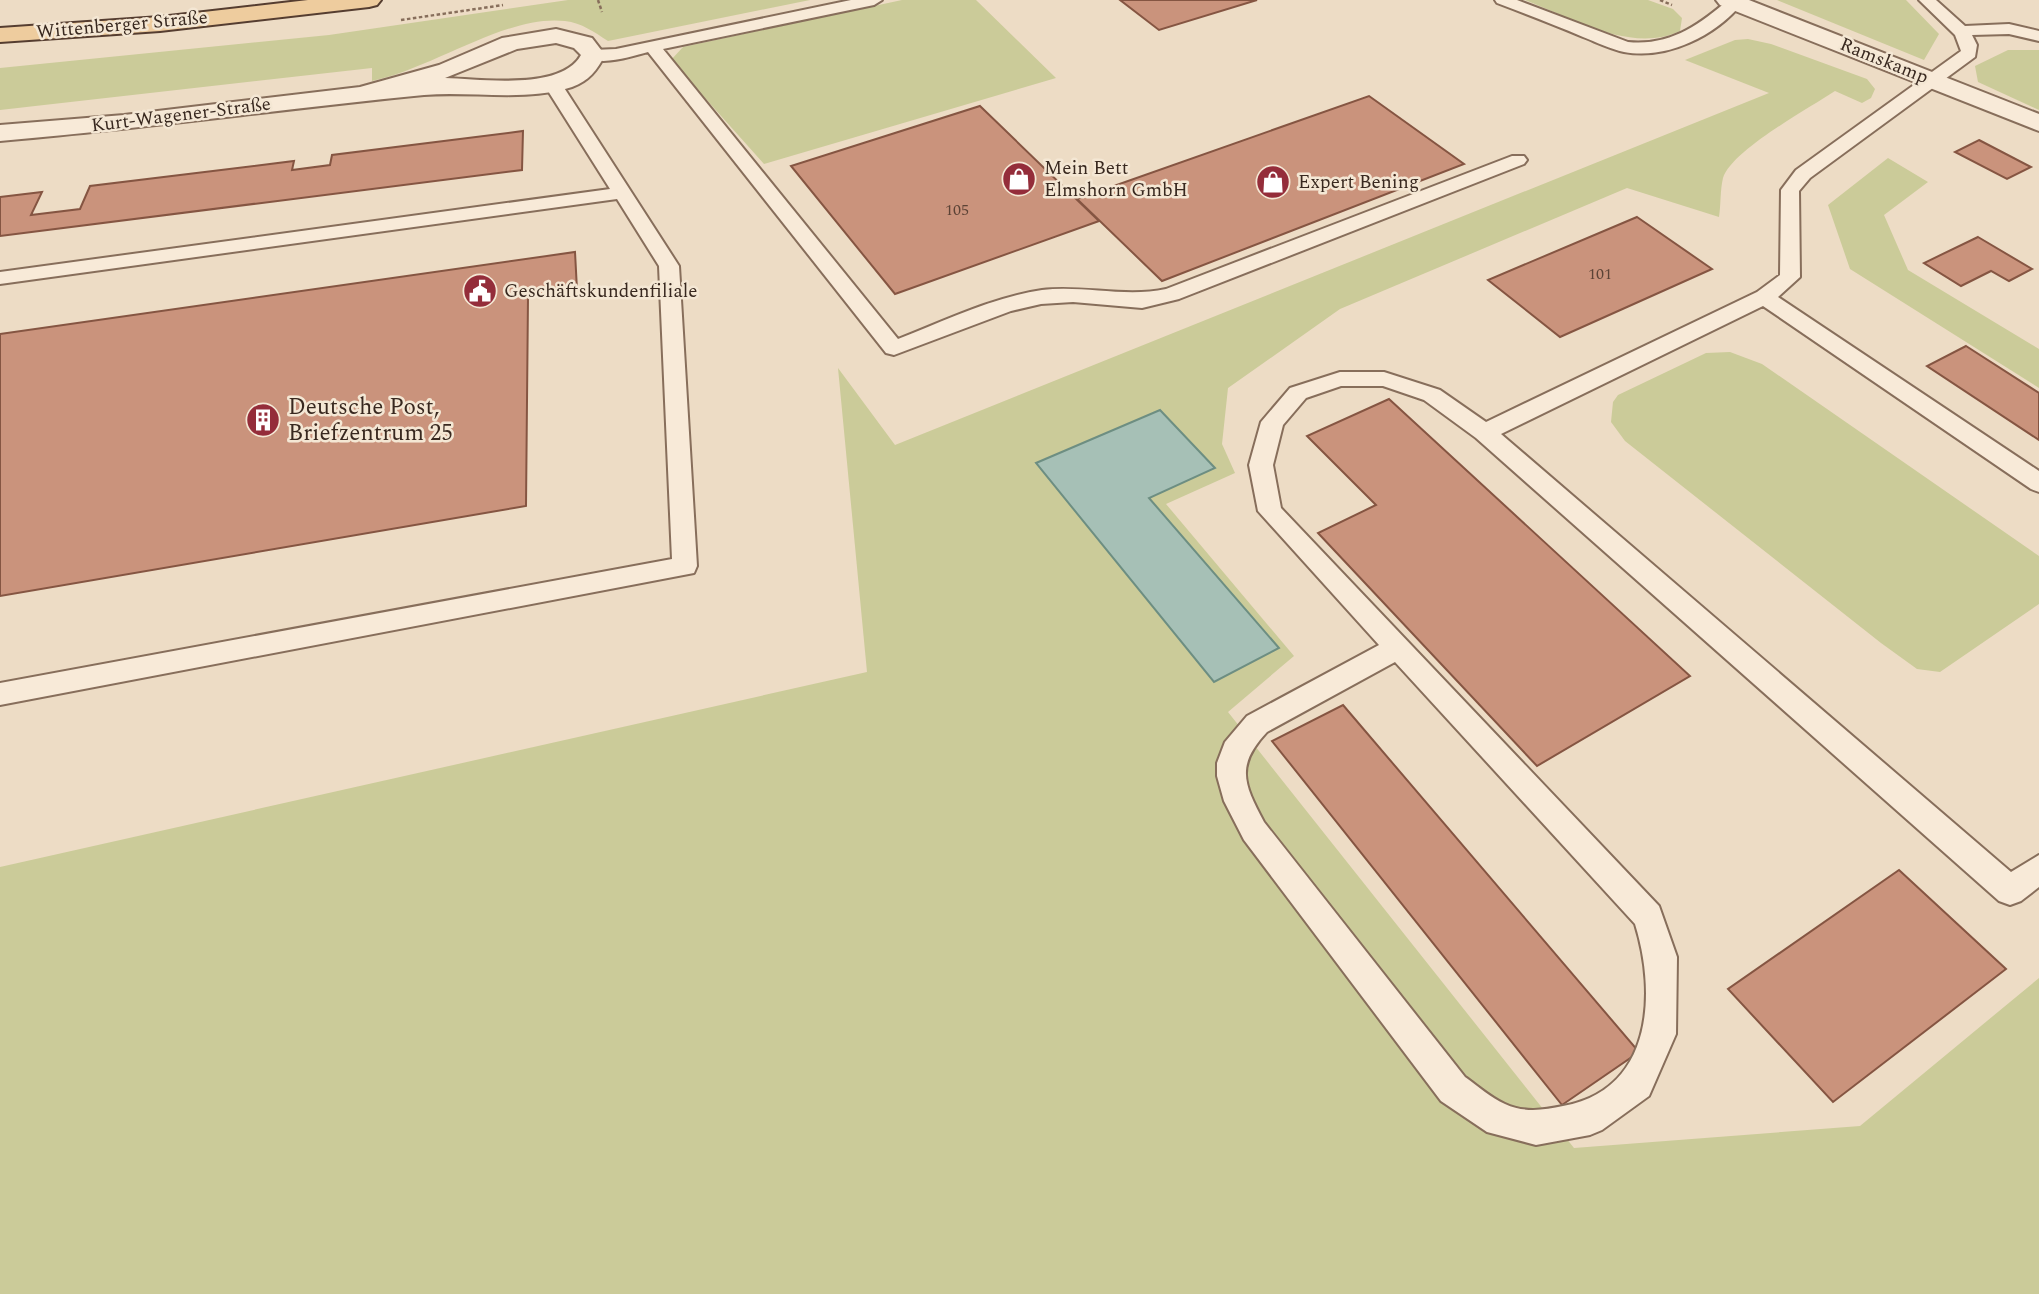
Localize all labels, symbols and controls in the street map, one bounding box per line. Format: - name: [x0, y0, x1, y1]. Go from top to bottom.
- street label: Wittenberger Straße: [35, 3, 209, 47]
- street label: Ramskamp: [1835, 30, 1933, 92]
- street label: Kurt-Wagener-Straße: [89, 90, 273, 140]
- place label: Mein Bett Elmshorn GmbH: [1044, 154, 1188, 205]
- shop icon: Mein Bett Elmshorn GmbH: [1000, 160, 1038, 198]
- shop icon: Expert Bening: [1254, 163, 1292, 201]
- place label: Expert Bening: [1298, 168, 1419, 197]
- house number: 105: [945, 198, 969, 222]
- house number: 101: [1588, 262, 1612, 286]
- public building icon: Geschäftskundenfiliale: [461, 272, 499, 310]
- place label: Geschäftskundenfiliale: [504, 277, 697, 306]
- place label: Deutsche Post, Briefzentrum 25: [288, 390, 453, 451]
- building icon: Deutsche Post, Briefzentrum 25: [244, 401, 282, 439]

